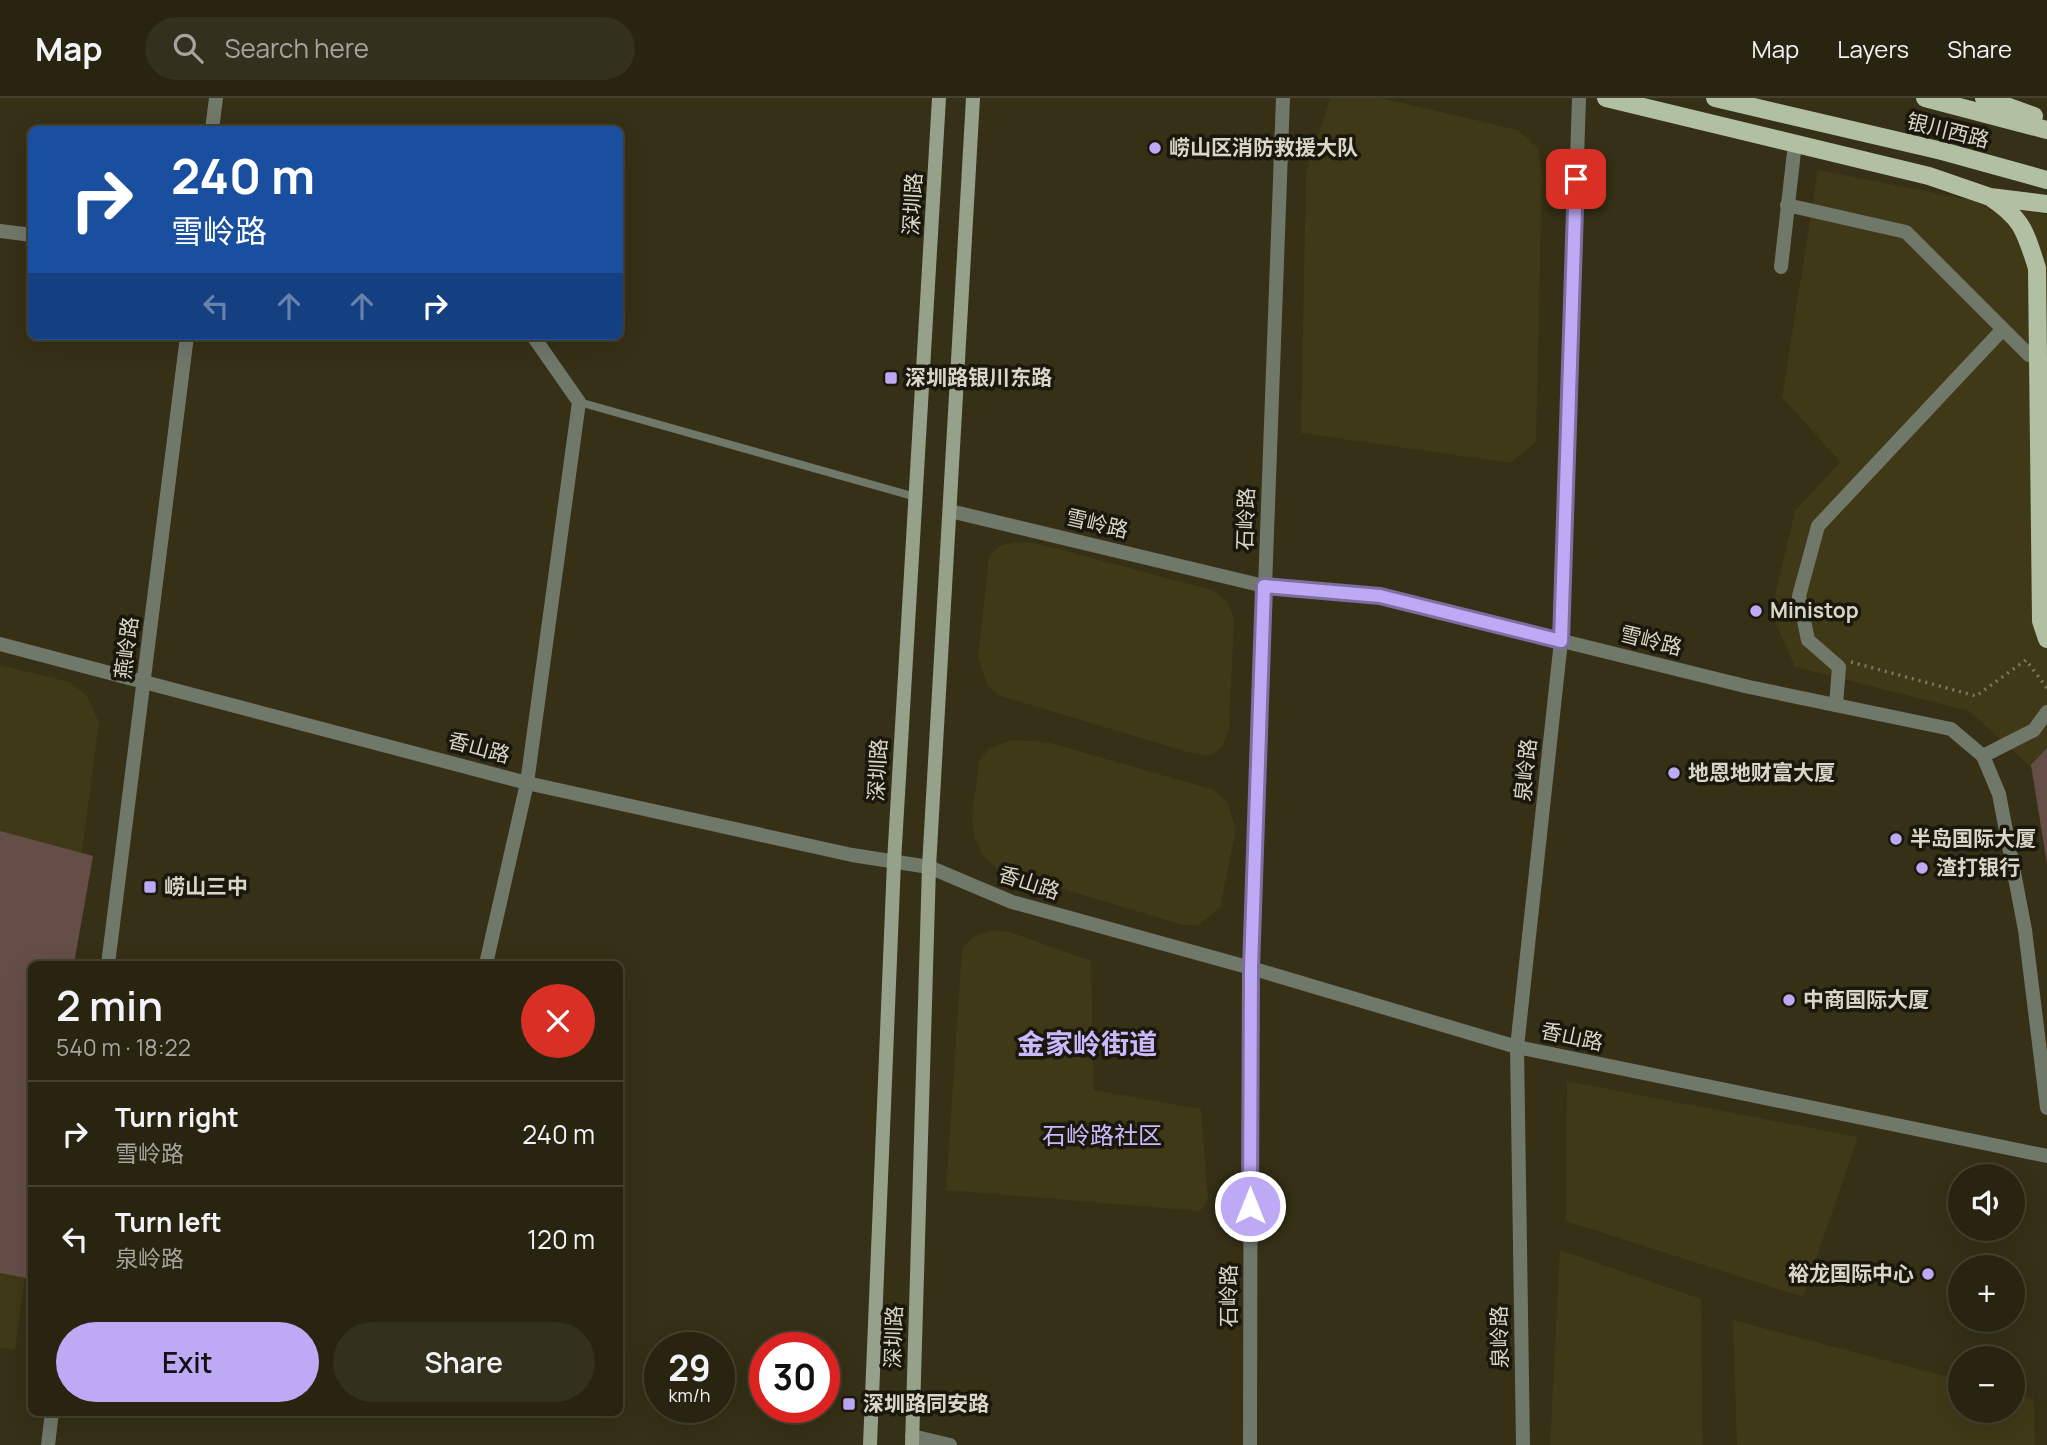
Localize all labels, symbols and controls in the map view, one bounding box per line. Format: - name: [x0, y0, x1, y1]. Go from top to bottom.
- search box: [145, 17, 635, 80]
- text: Map: [35, 26, 103, 71]
- icon: search: [169, 29, 207, 67]
- text: Search here: [225, 30, 369, 66]
- text: Map: [1752, 32, 1799, 65]
- text: Layers: [1837, 32, 1909, 65]
- text: Share: [1947, 32, 2012, 65]
- street label: 银川西路: [1904, 106, 1992, 154]
- place label: 崂山区消防救援大队: [1169, 133, 1358, 161]
- marker: 崂山区消防救援大队: [1147, 140, 1163, 156]
- text: 240 m: [171, 142, 315, 209]
- pin: [1546, 149, 1606, 209]
- icon: right: [56, 154, 147, 245]
- icon: arrive: [1557, 160, 1595, 198]
- street label: 深圳路: [896, 172, 928, 236]
- text: 雪岭路: [171, 209, 267, 253]
- icon: left: [197, 287, 235, 325]
- icon: ahead: [270, 287, 308, 325]
- icon: ahead: [343, 287, 381, 325]
- icon: right: [416, 287, 454, 325]
- place label: 深圳路银川东路: [905, 363, 1052, 391]
- marker: 深圳路银川东路: [883, 370, 899, 386]
- street label: 石岭路: [1230, 487, 1260, 551]
- street label: 雪岭路: [1063, 502, 1131, 544]
- place label: Ministop: [1770, 596, 1859, 624]
- marker: Ministop: [1748, 603, 1764, 619]
- street label: 燕岭路: [108, 615, 144, 681]
- street label: 雪岭路: [1617, 619, 1685, 661]
- street label: 香山路: [445, 725, 513, 769]
- street label: 泉岭路: [1508, 737, 1542, 803]
- street label: 深圳路: [861, 738, 893, 802]
- place label: 地恩地财富大厦: [1688, 758, 1835, 786]
- marker: 地恩地财富大厦: [1666, 765, 1682, 781]
- place label: 半岛国际大厦: [1910, 824, 2036, 852]
- marker: 半岛国际大厦: [1888, 831, 1904, 847]
- place label: 渣打银行: [1936, 853, 2020, 881]
- street label: 香山路: [995, 859, 1064, 905]
- marker: 渣打银行: [1914, 860, 1930, 876]
- place label: 崂山三中: [164, 872, 248, 900]
- marker: 崂山三中: [142, 879, 158, 895]
- text: 2 min: [56, 976, 163, 1034]
- button: close: [521, 984, 595, 1058]
- place label: 中商国际大厦: [1803, 985, 1929, 1013]
- marker: 中商国际大厦: [1781, 992, 1797, 1008]
- street label: 香山路: [1538, 1016, 1606, 1056]
- district label: 金家岭街道: [1017, 1024, 1157, 1062]
- text: 540 m · 18:22: [56, 1031, 191, 1063]
- text: Turn right: [115, 1099, 239, 1135]
- icon: right: [56, 1115, 94, 1153]
- text: 240 m: [522, 1116, 595, 1152]
- district label: 石岭路社区: [1042, 1118, 1162, 1151]
- text: 雪岭路: [115, 1137, 184, 1169]
- map controls: [1948, 1164, 2025, 1423]
- button: sound: [1948, 1164, 2025, 1241]
- position arrow: [1213, 1169, 1287, 1243]
- text: Turn left: [115, 1204, 222, 1240]
- icon: left: [56, 1220, 94, 1258]
- text: 120 m: [527, 1221, 595, 1257]
- text: 泉岭路: [115, 1242, 184, 1274]
- button: +: [1948, 1255, 2025, 1332]
- place label: 裕龙国际中心: [1788, 1259, 1914, 1287]
- street label: 石岭路: [1214, 1265, 1242, 1328]
- marker: 裕龙国际中心: [1920, 1266, 1936, 1282]
- street label: 深圳路: [878, 1305, 908, 1369]
- street label: 泉岭路: [1484, 1305, 1514, 1369]
- button: Exit: [56, 1322, 319, 1402]
- button: Share: [333, 1322, 595, 1402]
- speed limit sign: 30: [749, 1332, 840, 1423]
- text: 29: [668, 1344, 711, 1392]
- button: −: [1948, 1346, 2025, 1423]
- text: km/h: [669, 1383, 710, 1407]
- place label: 深圳路同安路: [863, 1389, 989, 1417]
- marker: 深圳路同安路: [841, 1396, 857, 1412]

